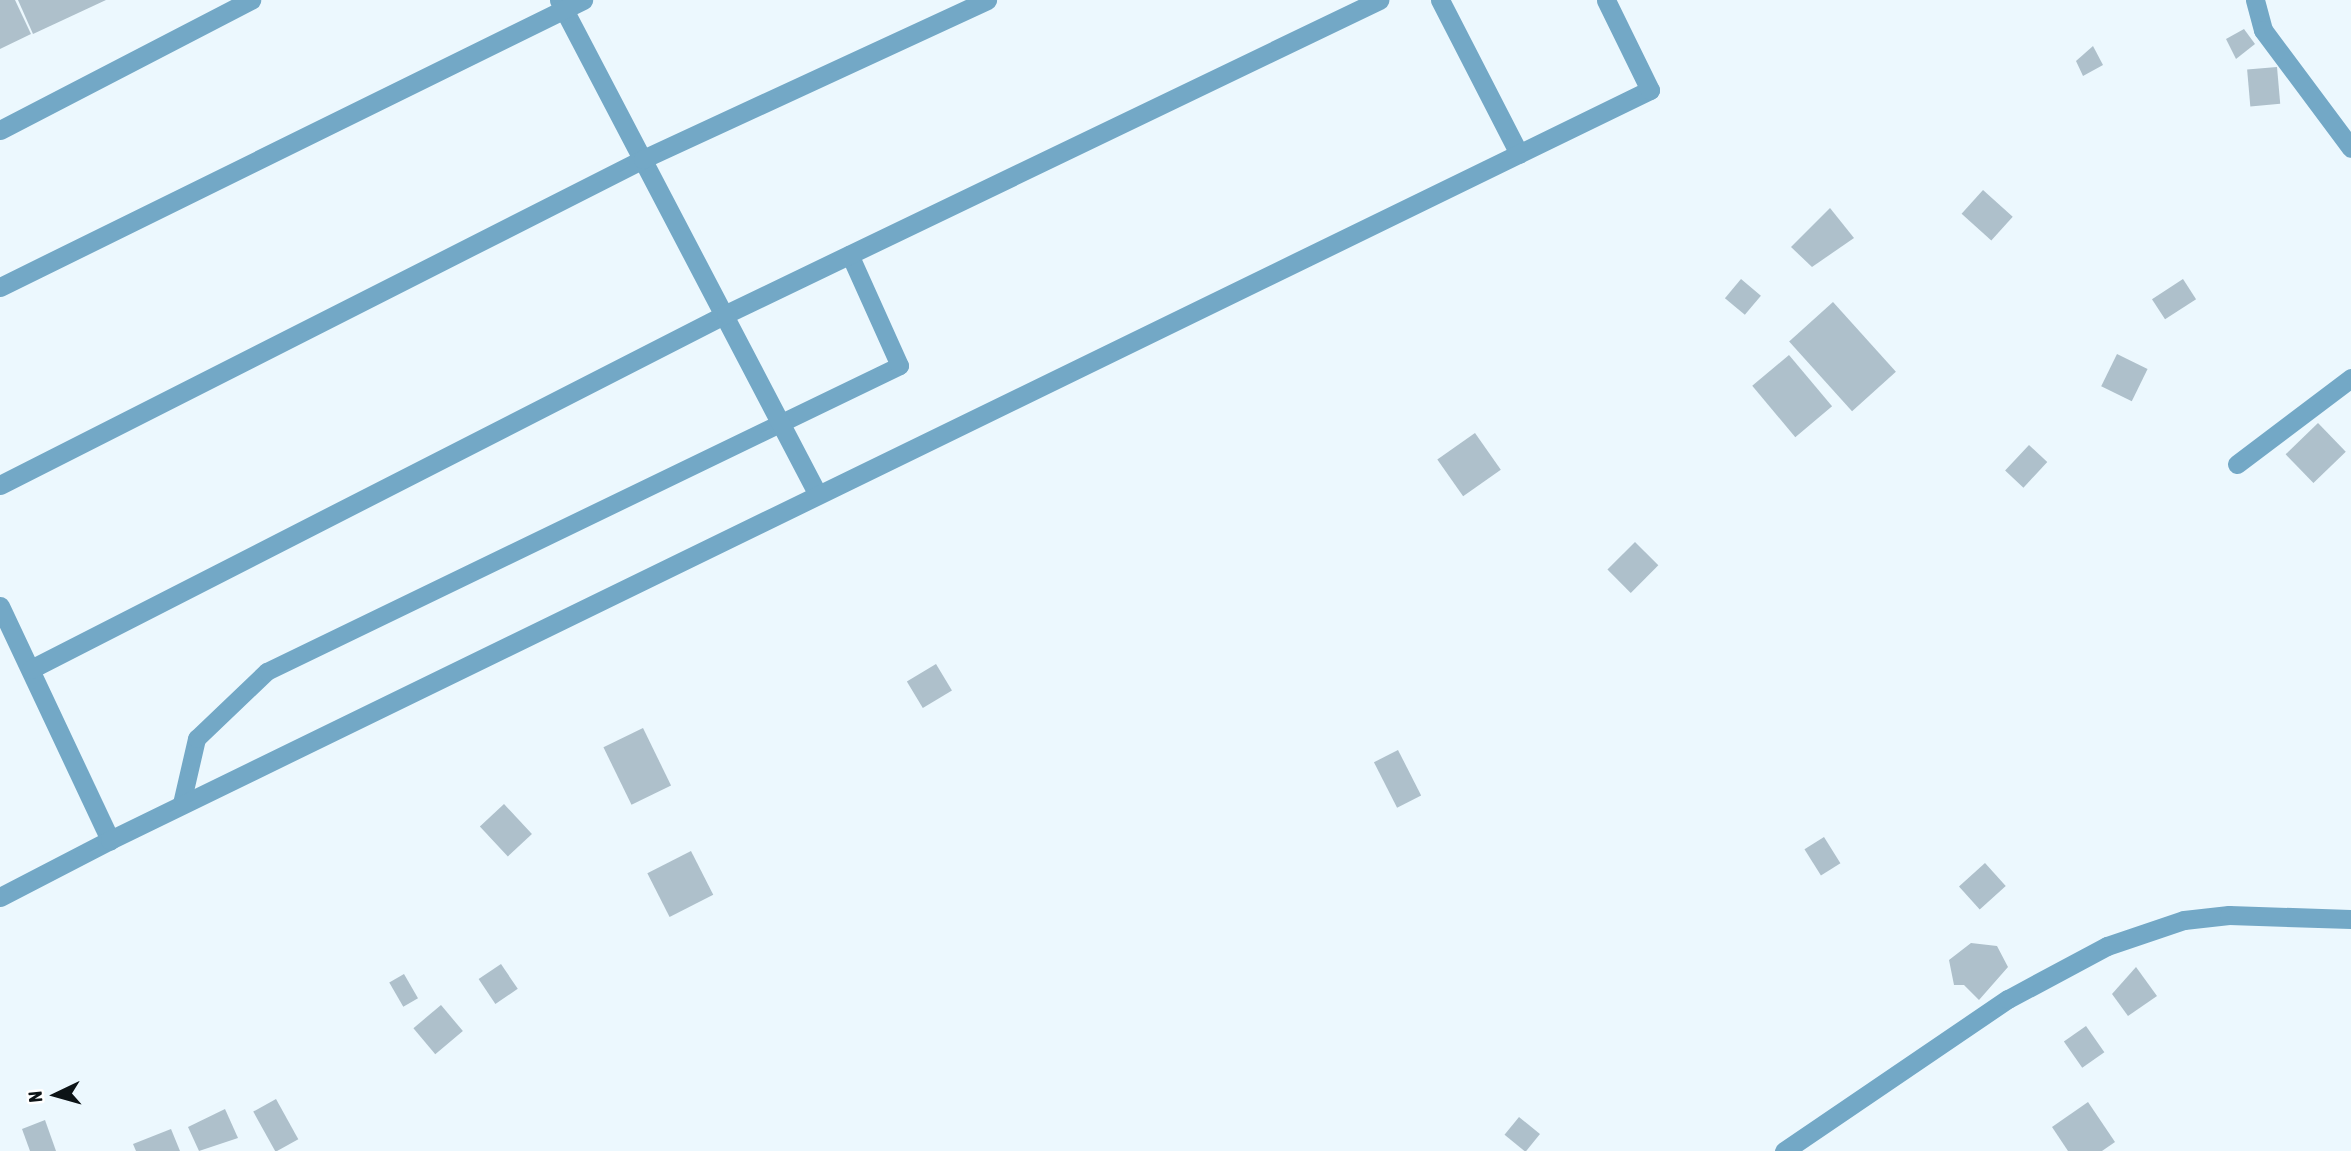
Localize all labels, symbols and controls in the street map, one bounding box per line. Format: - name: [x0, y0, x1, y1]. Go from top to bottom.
- north arrow: [21, 1060, 91, 1130]
- text: N: [24, 1090, 47, 1103]

